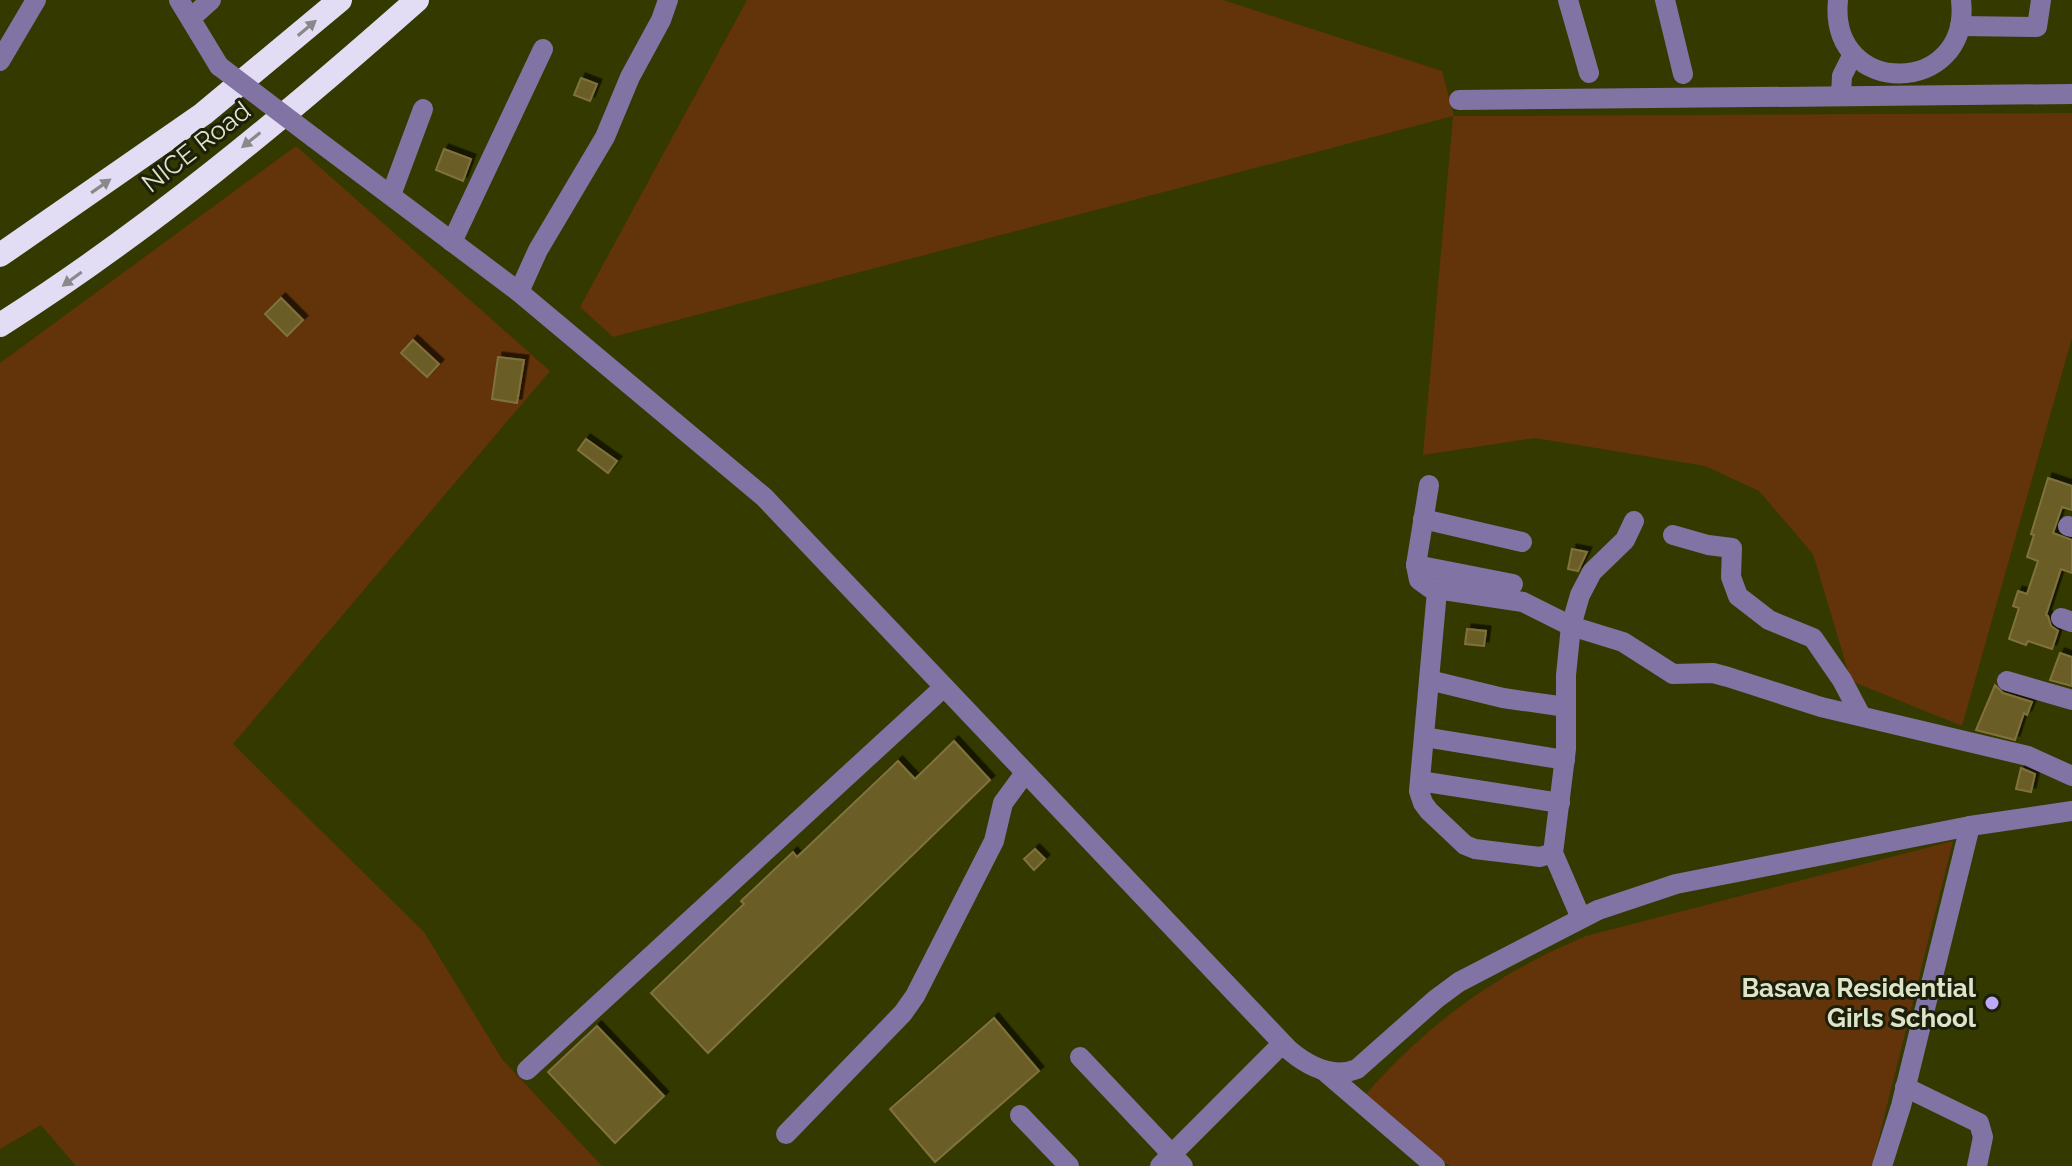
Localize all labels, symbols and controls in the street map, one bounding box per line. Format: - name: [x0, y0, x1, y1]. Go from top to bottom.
- one-way arrow: [296, 20, 316, 37]
- street label: NICE Road: [136, 95, 256, 199]
- one-way arrow: [241, 131, 261, 148]
- one-way arrow: [90, 179, 111, 195]
- one-way arrow: [61, 270, 82, 286]
- place label: Basava Residential Girls School: [1741, 973, 1977, 1033]
- marker: Basava Residential Girls School: [1983, 994, 2001, 1012]

